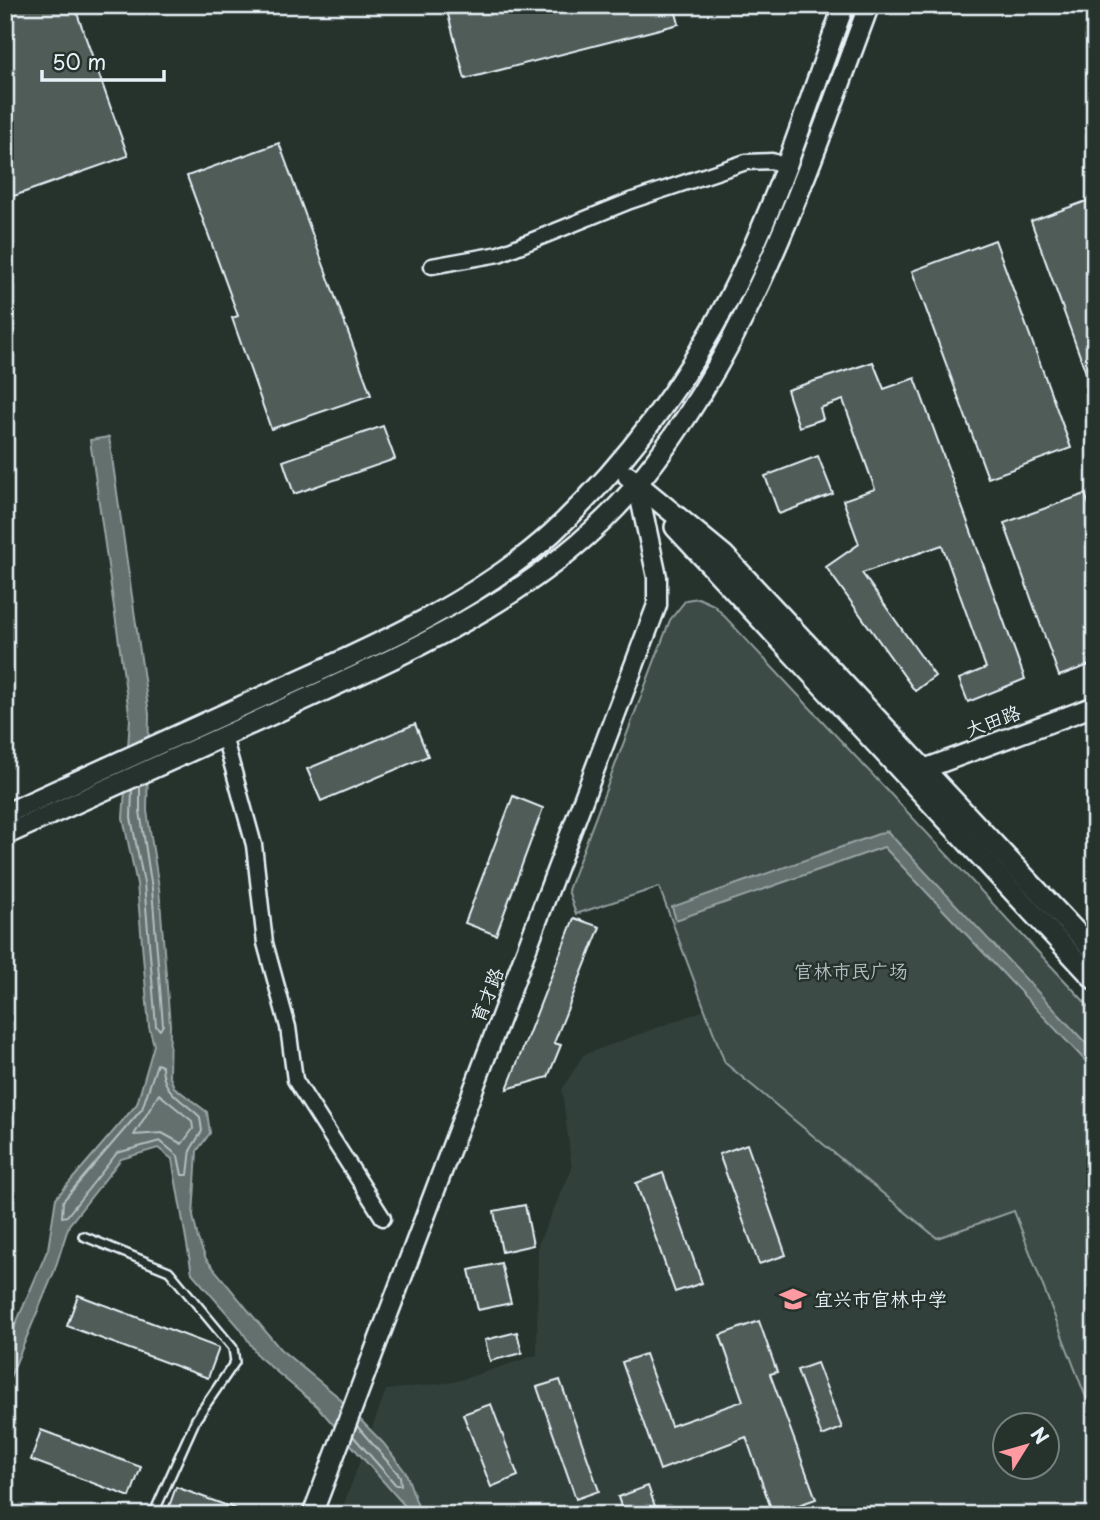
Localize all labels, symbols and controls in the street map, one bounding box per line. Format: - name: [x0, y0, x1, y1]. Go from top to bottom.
- scale bar: [42, 38, 164, 82]
- text: 50 m: [52, 45, 106, 77]
- street label: 大田路: [961, 697, 1024, 743]
- park label: 官林市民广场: [794, 956, 908, 984]
- street label: 育才路: [463, 963, 509, 1026]
- school or university icon: 宜兴市官林中学: [778, 1284, 808, 1314]
- place label: 宜兴市官林中学: [814, 1284, 947, 1312]
- north arrow: [992, 1412, 1062, 1482]
- text: N: [1025, 1421, 1056, 1450]

